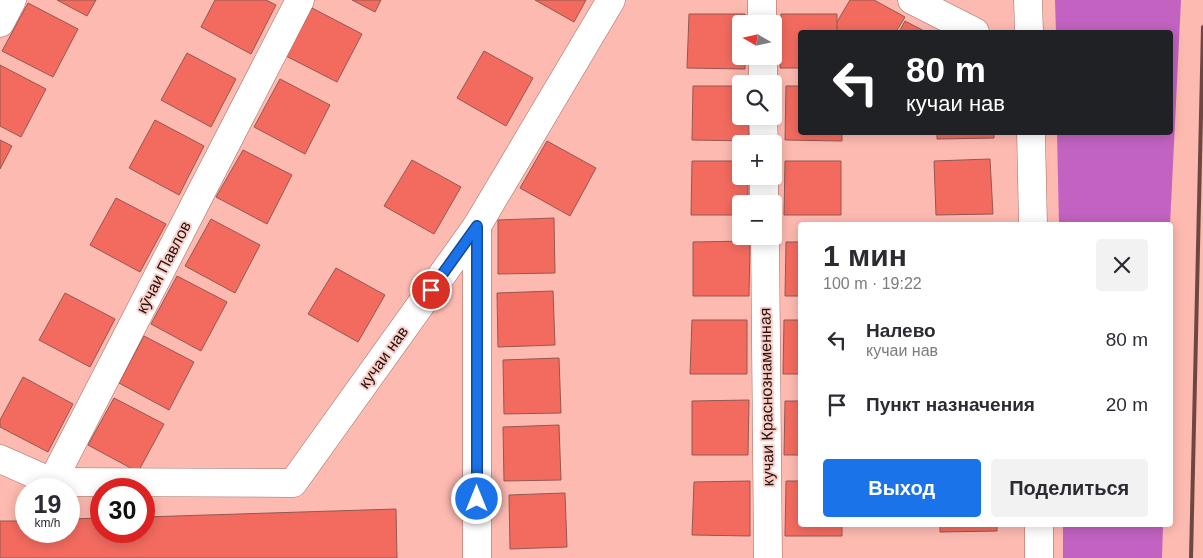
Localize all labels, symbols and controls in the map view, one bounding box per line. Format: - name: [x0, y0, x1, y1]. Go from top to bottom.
- north arrow: [732, 15, 782, 65]
- map controls: [732, 15, 782, 245]
- icon: left: [823, 50, 888, 115]
- text: 80 m: [906, 50, 986, 89]
- button: search: [732, 75, 782, 125]
- text: кучаи нав: [906, 91, 1005, 116]
- button: +: [732, 135, 782, 185]
- button: −: [732, 195, 782, 245]
- street label: кӯчаи Павлов: [133, 218, 194, 316]
- text: 1 мин: [823, 239, 907, 272]
- button: close: [1096, 239, 1148, 291]
- pin: [410, 269, 452, 311]
- text: 100 m · 19:22: [823, 275, 922, 292]
- icon: arrive: [417, 276, 445, 304]
- street label: кучаи Краснознаменная: [756, 308, 777, 486]
- text: Налево: [866, 320, 936, 341]
- street label: кучаи нав: [355, 323, 411, 391]
- icon: left: [823, 326, 851, 354]
- text: 80 m: [1106, 329, 1148, 350]
- text: кучаи нав: [866, 342, 938, 359]
- icon: arrive: [823, 391, 851, 419]
- text: Пункт назначения: [866, 394, 1035, 415]
- text: 20 m: [1106, 394, 1148, 415]
- button: Выход: [823, 459, 981, 517]
- button: Поделиться: [991, 459, 1148, 517]
- position arrow: [450, 472, 502, 524]
- speed limit sign: 30: [90, 478, 155, 543]
- text: 19: [34, 490, 61, 518]
- text: km/h: [34, 516, 61, 530]

